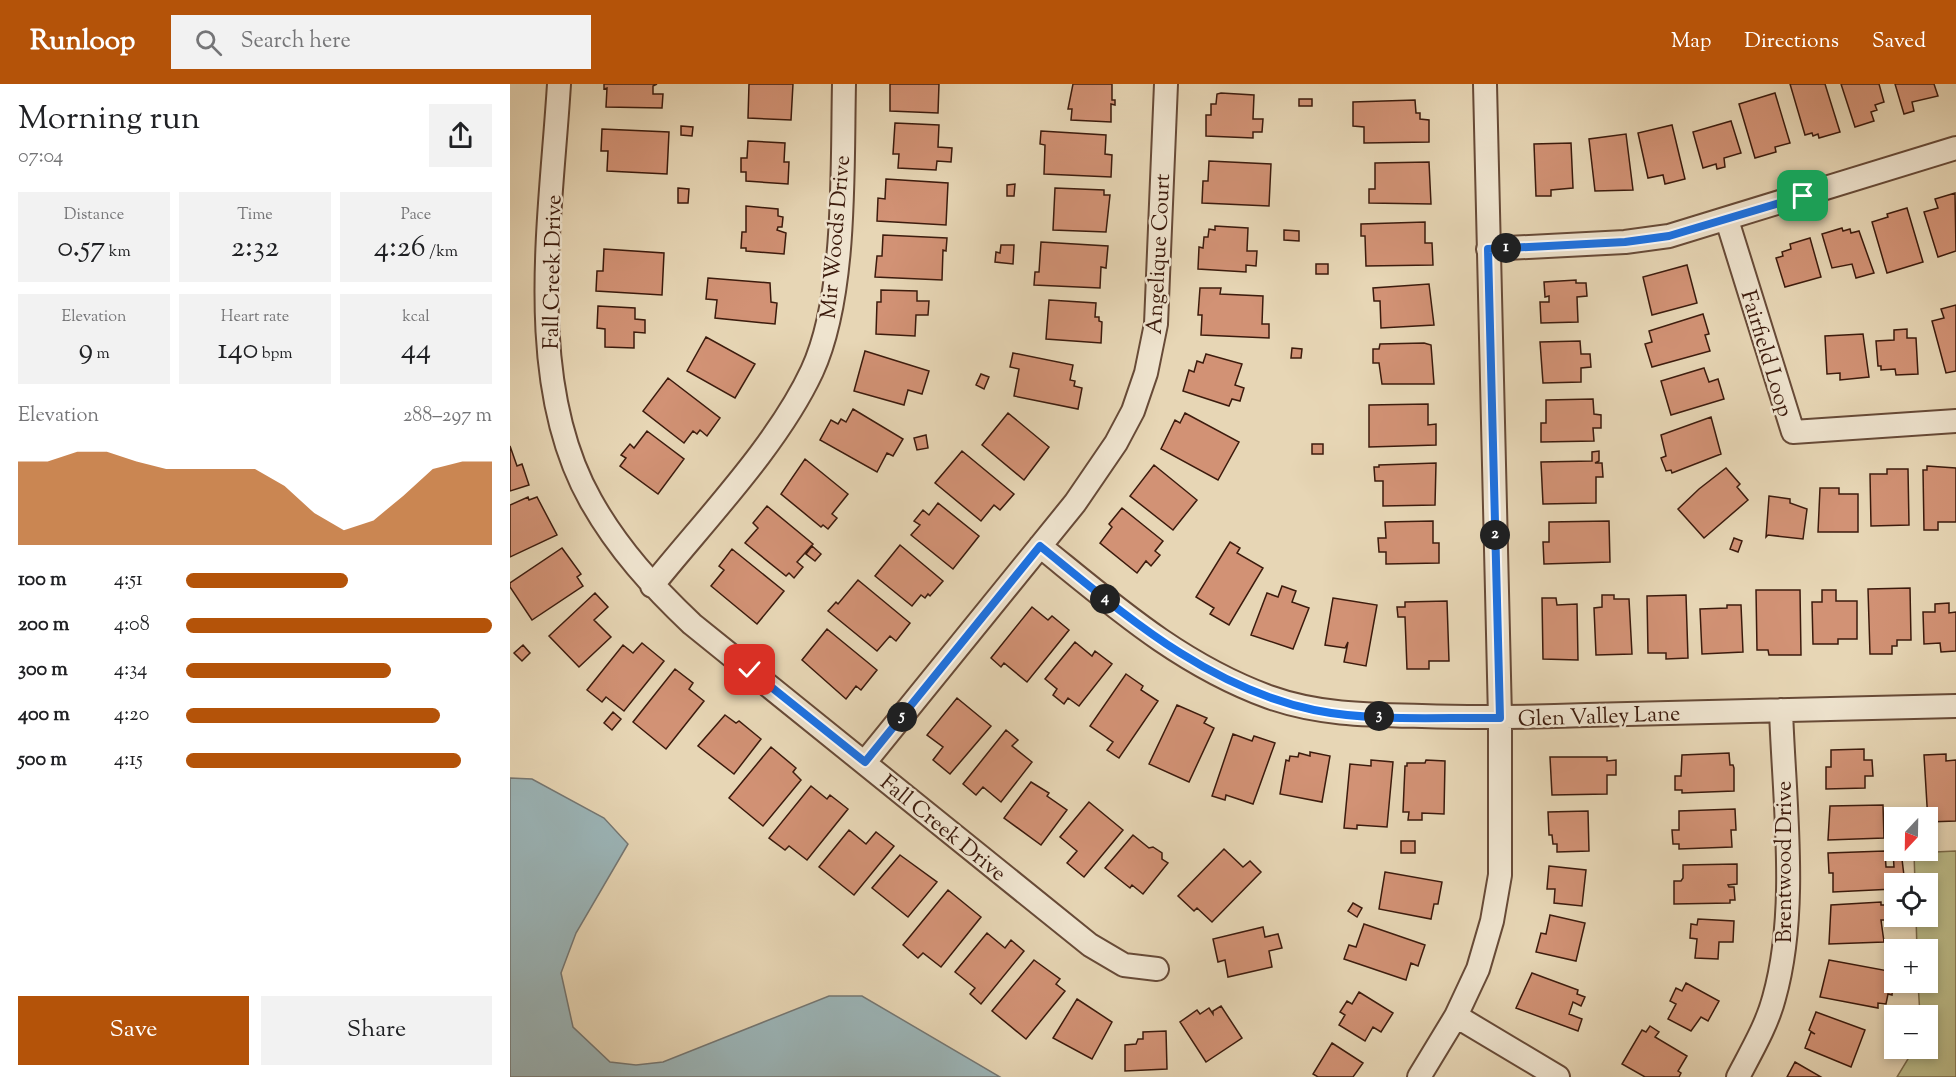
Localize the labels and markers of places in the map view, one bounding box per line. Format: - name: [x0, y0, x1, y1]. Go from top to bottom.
- pin: [1777, 170, 1828, 221]
- pin: 1: [1491, 233, 1521, 263]
- pin: 2: [1480, 520, 1510, 550]
- pin: 4: [1090, 584, 1120, 614]
- pin: [724, 644, 775, 695]
- pin: 3: [1364, 701, 1394, 731]
- pin: 5: [887, 702, 917, 732]

